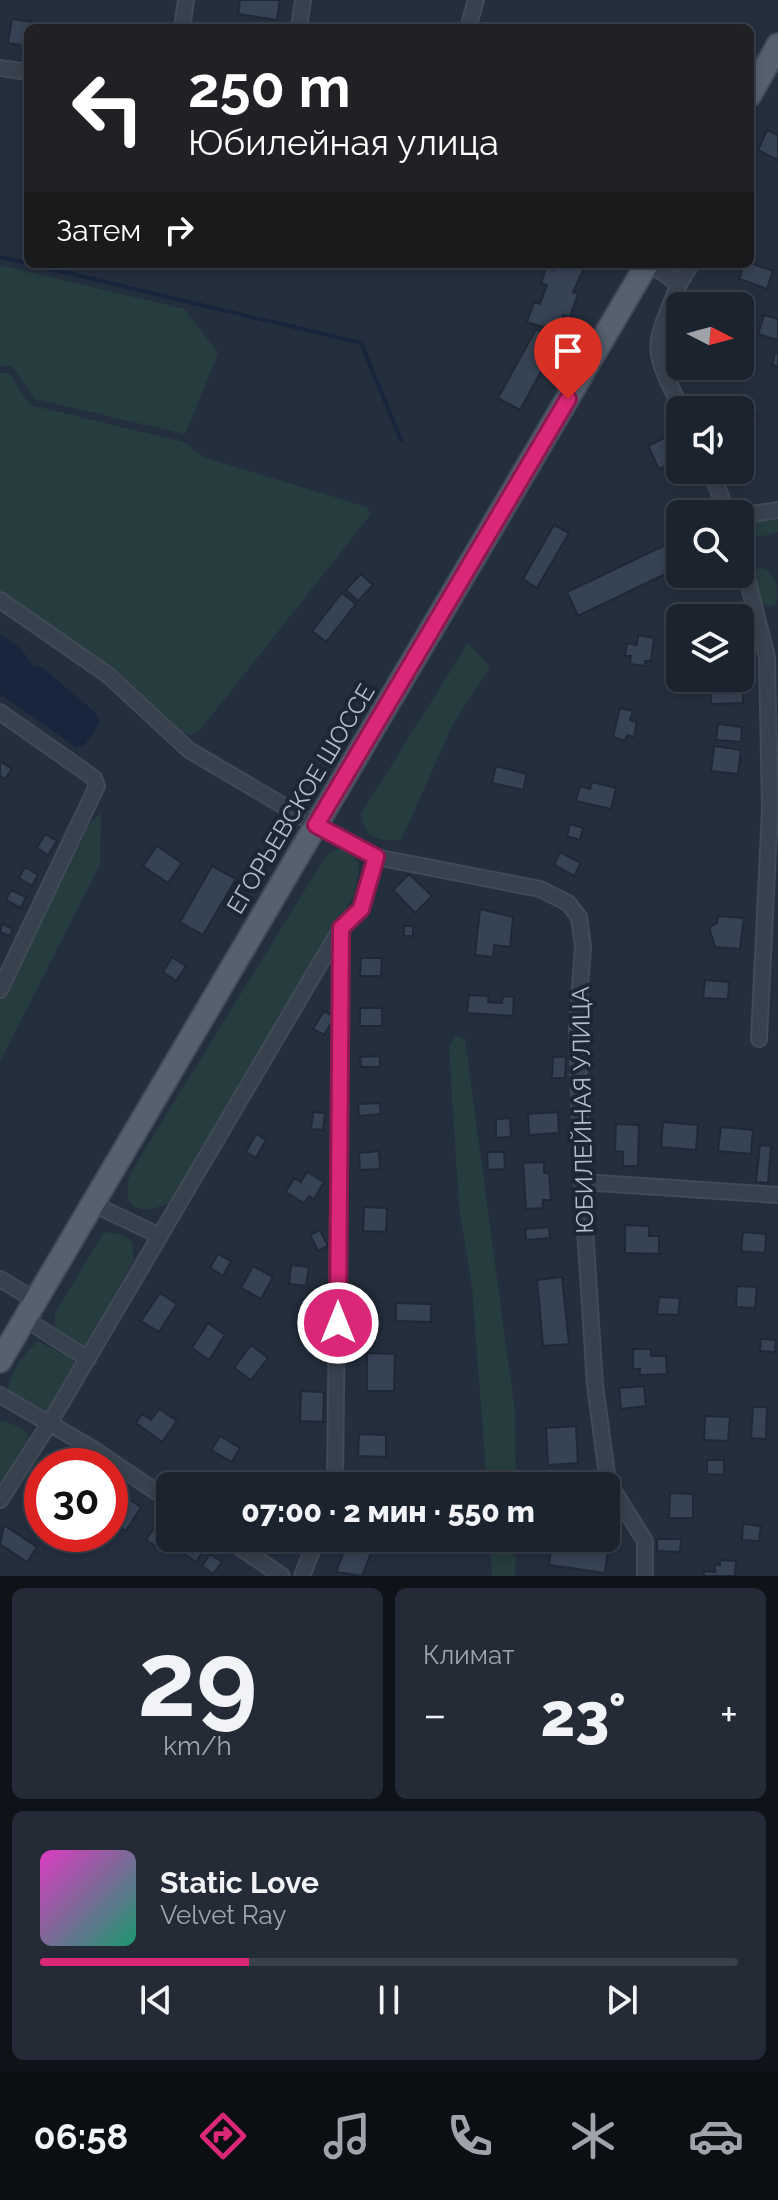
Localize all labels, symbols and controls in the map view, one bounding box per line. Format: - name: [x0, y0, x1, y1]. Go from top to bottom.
- text: 250 m: [188, 54, 351, 120]
- icon: left: [56, 56, 160, 160]
- text: Юбилейная улица: [188, 121, 499, 163]
- icon: right: [157, 208, 201, 252]
- text: Затем: [56, 213, 141, 248]
- north arrow: [666, 292, 754, 380]
- map controls: [666, 292, 754, 692]
- pin: [534, 317, 602, 399]
- icon: arrive: [546, 329, 590, 373]
- button: sound: [666, 396, 754, 484]
- button: search: [666, 500, 754, 588]
- button: layers: [666, 604, 754, 692]
- street label: ЕГОРЬЕВСКОЕ ШОССЕ: [220, 679, 381, 919]
- street label: ЮБИЛЕЙНАЯ УЛИЦА: [566, 986, 599, 1234]
- position arrow: [296, 1281, 380, 1365]
- speed limit sign: 30: [24, 1448, 128, 1552]
- text: 07:00 · 2 мин · 550 m: [241, 1494, 535, 1529]
- text: 29: [138, 1618, 257, 1740]
- text: Климат: [423, 1640, 514, 1670]
- text: 23°: [540, 1680, 626, 1750]
- text: −: [423, 1689, 447, 1740]
- text: +: [720, 1689, 738, 1740]
- text: km/h: [163, 1731, 232, 1761]
- text: Static Love: [160, 1865, 319, 1900]
- text: Velvet Ray: [160, 1900, 286, 1930]
- icon: previous: [134, 1978, 178, 2022]
- icon: pause: [367, 1978, 411, 2022]
- icon: next: [600, 1978, 644, 2022]
- icon: directions: [195, 2108, 251, 2164]
- icon: music: [319, 2108, 375, 2164]
- icon: phone: [442, 2108, 498, 2164]
- icon: climate: [565, 2108, 621, 2164]
- icon: car: [688, 2108, 744, 2164]
- text: 06:58: [34, 2115, 128, 2157]

